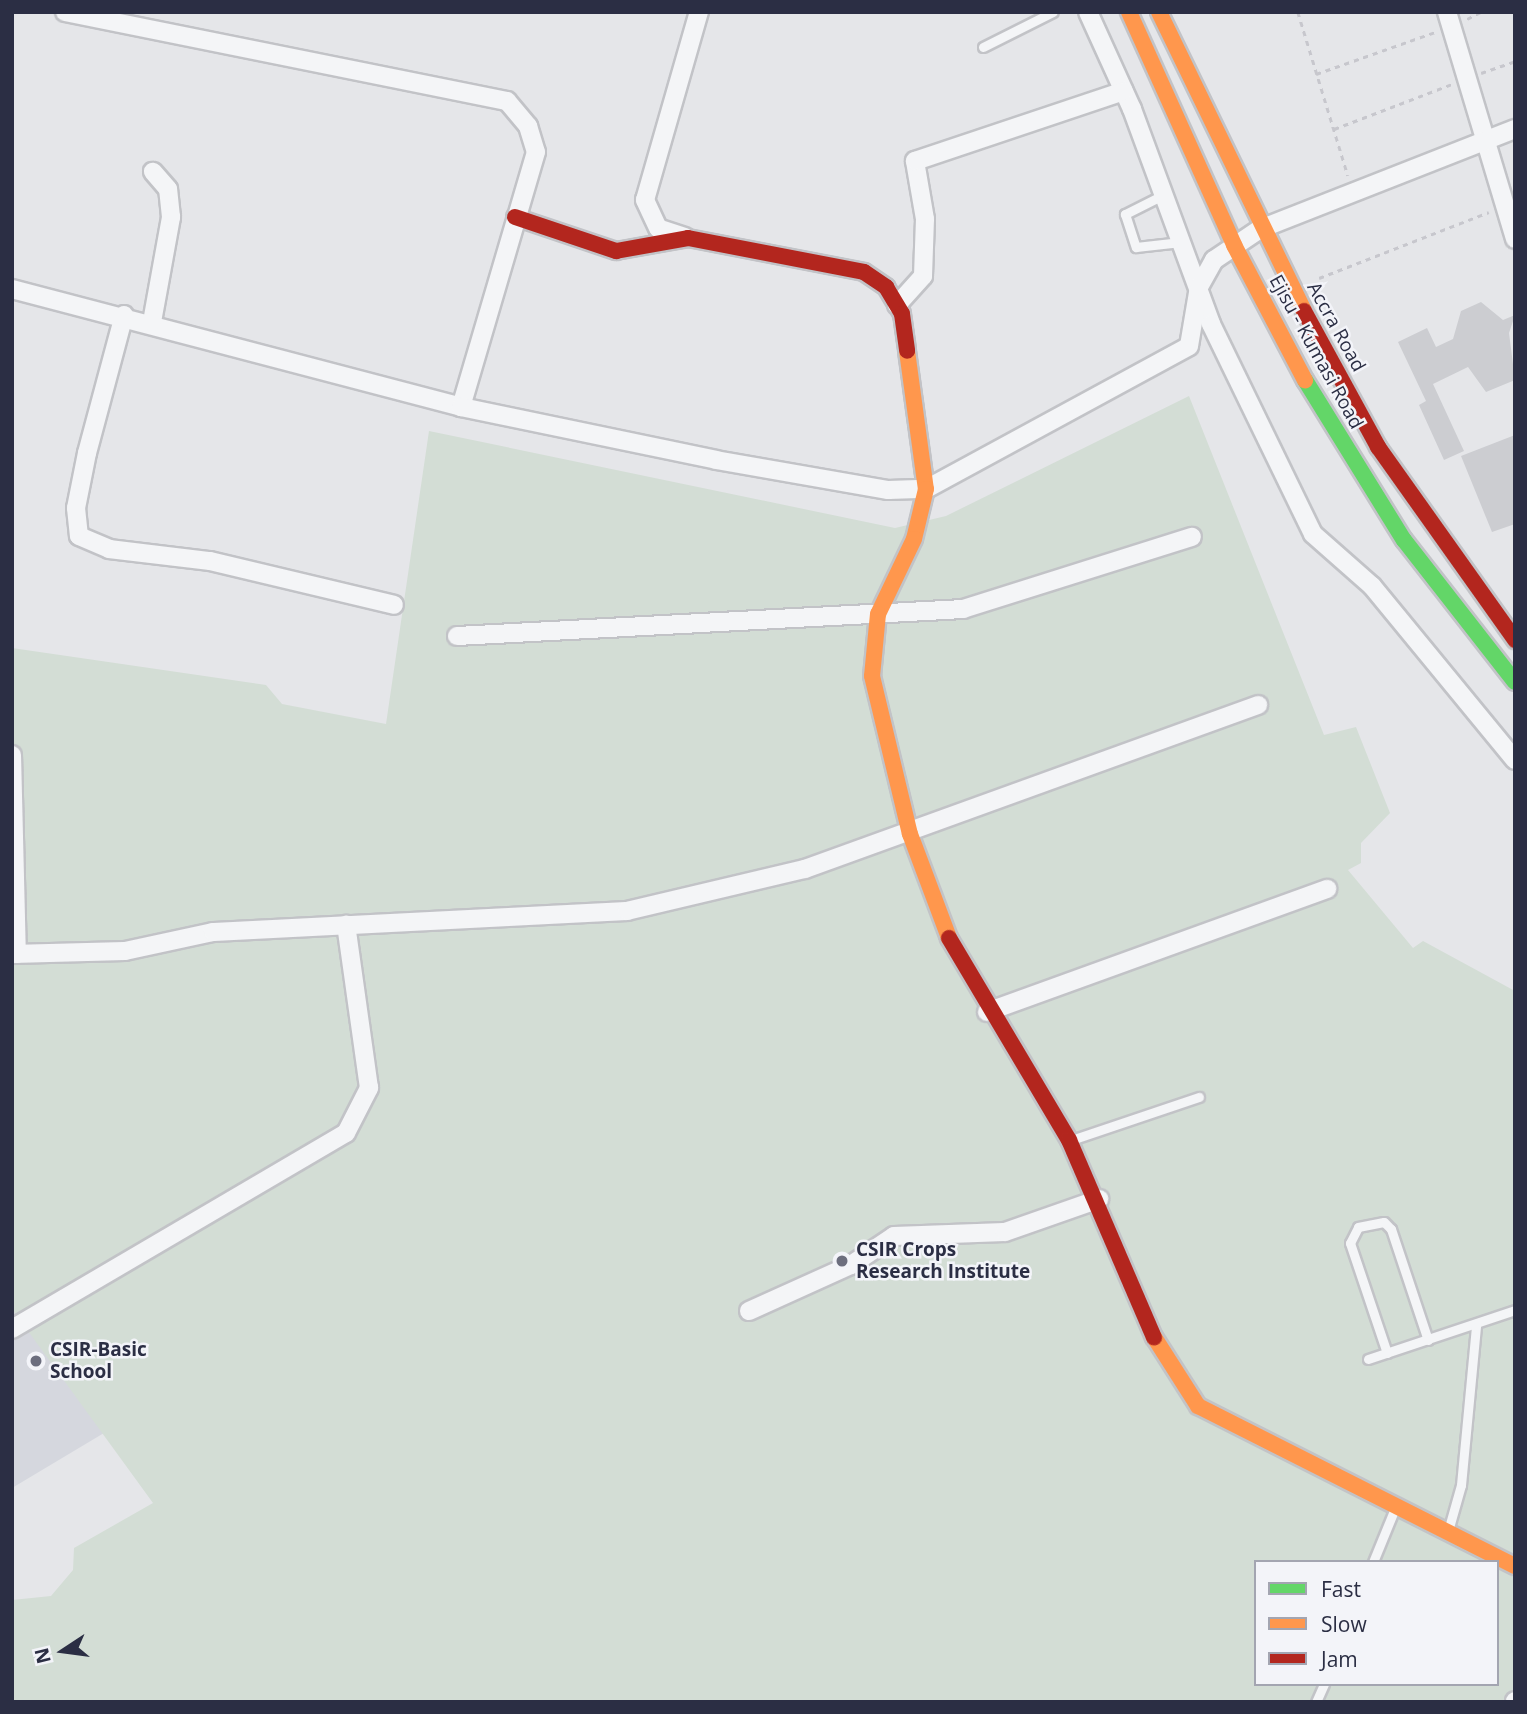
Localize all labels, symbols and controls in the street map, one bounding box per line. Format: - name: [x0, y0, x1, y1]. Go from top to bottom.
- street label: Ejisu - Kumasi Road: [1264, 271, 1368, 433]
- street label: Accra Road: [1302, 278, 1370, 376]
- place label: CSIR Crops Research Institute: [856, 1239, 1030, 1283]
- marker: CSIR Crops Research Institute: [834, 1253, 850, 1269]
- place label: CSIR-Basic School: [50, 1339, 147, 1383]
- marker: CSIR-Basic School: [28, 1353, 44, 1369]
- legend: [1254, 1560, 1499, 1686]
- text: Fast: [1321, 1575, 1361, 1603]
- text: Slow: [1321, 1610, 1367, 1638]
- north arrow: [28, 1616, 98, 1686]
- text: N: [28, 1645, 57, 1666]
- text: Jam: [1321, 1645, 1358, 1673]

